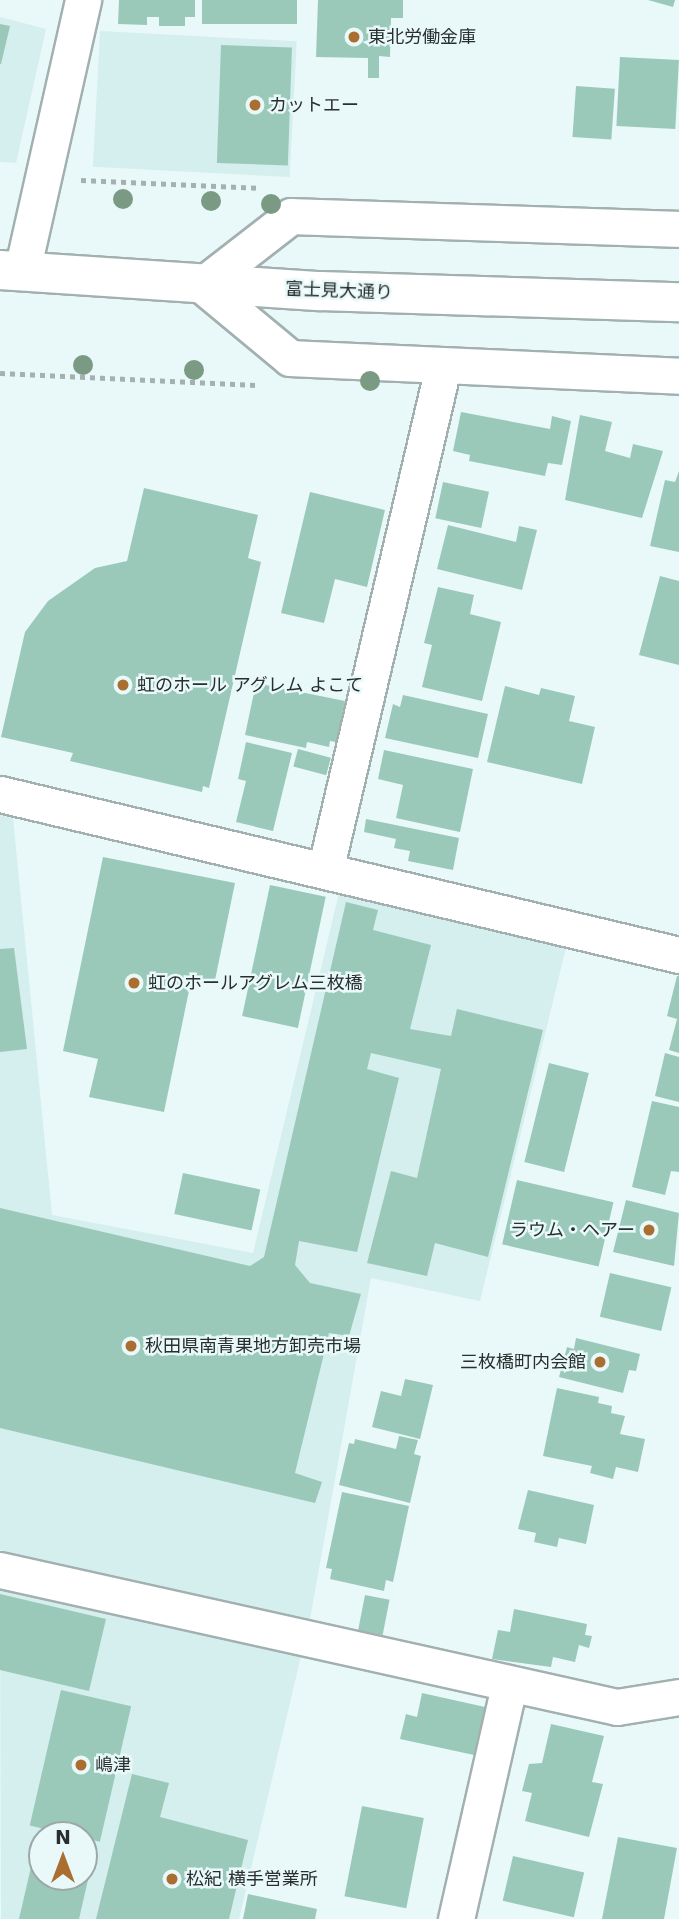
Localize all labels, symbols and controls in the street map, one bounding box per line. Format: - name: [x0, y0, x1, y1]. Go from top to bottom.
- place label: 東北労働金庫: [368, 26, 476, 48]
- marker: 東北労働金庫: [346, 29, 362, 45]
- place label: カットエー: [269, 94, 359, 116]
- marker: カットエー: [247, 97, 263, 113]
- street label: 富士見大通り: [285, 278, 393, 304]
- place label: 虹のホール アグレム よこて: [137, 674, 364, 696]
- marker: 虹のホール アグレム よこて: [115, 677, 131, 693]
- place label: 虹のホールアグレム三枚橋: [148, 972, 364, 994]
- marker: 虹のホールアグレム三枚橋: [126, 975, 142, 991]
- place label: ラウム・ヘアー: [510, 1219, 635, 1241]
- marker: ラウム・ヘアー: [641, 1222, 657, 1238]
- place label: 秋田県南青果地方卸売市場: [145, 1335, 361, 1357]
- marker: 秋田県南青果地方卸売市場: [123, 1338, 139, 1354]
- place label: 三枚橋町内会館: [460, 1351, 586, 1373]
- marker: 三枚橋町内会館: [592, 1354, 608, 1370]
- place label: 嶋津: [95, 1754, 131, 1776]
- marker: 嶋津: [73, 1757, 89, 1773]
- north arrow: [28, 1821, 98, 1891]
- text: N: [55, 1826, 71, 1848]
- place label: 松紀 横手営業所: [186, 1868, 318, 1890]
- marker: 松紀 横手営業所: [164, 1871, 180, 1887]

